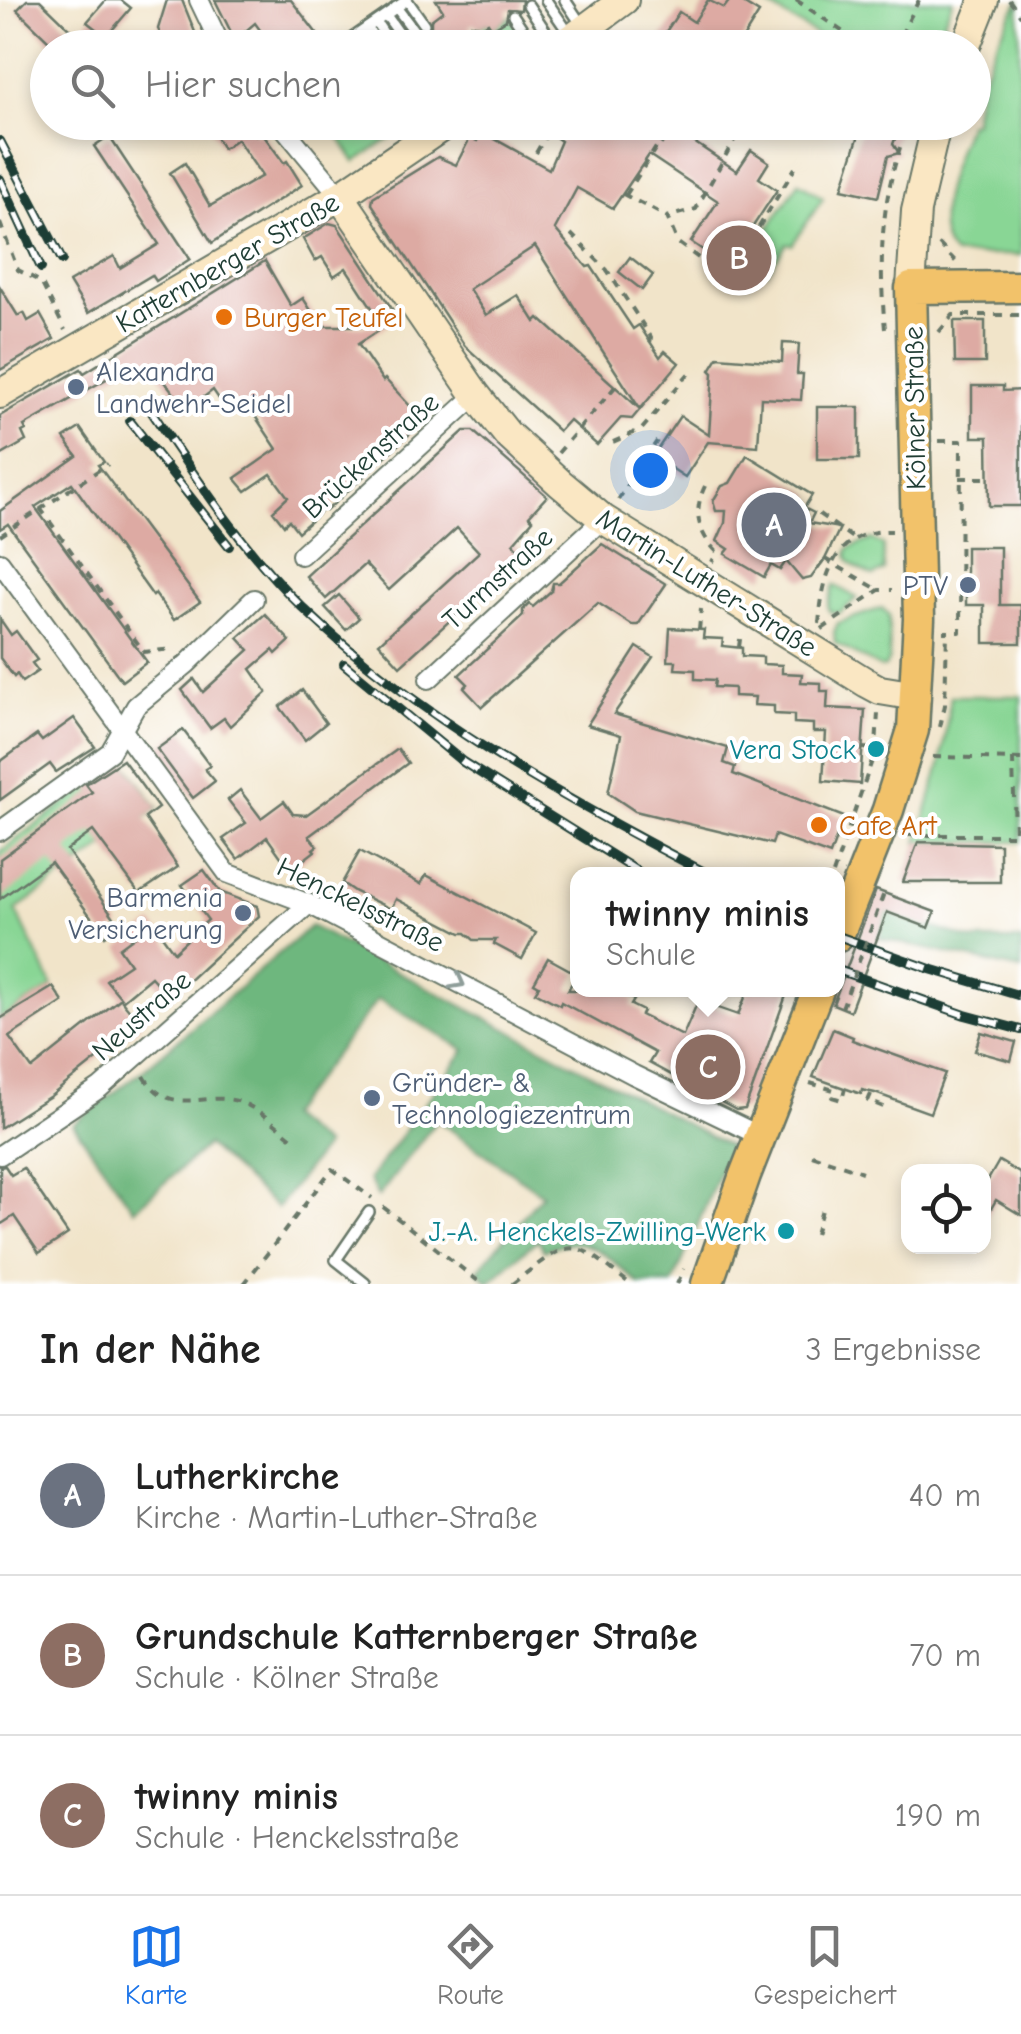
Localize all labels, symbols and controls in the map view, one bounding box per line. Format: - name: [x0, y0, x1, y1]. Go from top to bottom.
- search box: [30, 30, 991, 140]
- icon: search: [65, 58, 120, 113]
- text: Hier suchen: [145, 63, 342, 107]
- street label: Katternberger Straße: [110, 186, 345, 340]
- pin: B: [706, 220, 772, 296]
- place label: Burger Teufel: [244, 302, 403, 334]
- marker: Burger Teufel: [213, 306, 235, 328]
- street label: Kölner Straße: [898, 326, 932, 490]
- place label: Alexandra Landwehr-Seidel: [96, 356, 292, 420]
- marker: Alexandra Landwehr-Seidel: [65, 376, 87, 398]
- street label: Brückenstraße: [296, 386, 445, 525]
- your location: [625, 445, 676, 496]
- pin: A: [742, 488, 806, 562]
- street label: Martin-Luther-Straße: [590, 502, 823, 664]
- street label: Turmstraße: [436, 521, 559, 636]
- place label: PTV: [903, 570, 948, 602]
- marker: PTV: [957, 574, 979, 596]
- place label: Vera Stock: [730, 734, 856, 766]
- marker: Vera Stock: [865, 738, 887, 760]
- place label: Cafe Art: [839, 810, 938, 842]
- marker: Cafe Art: [808, 814, 830, 836]
- street label: Henckelsstraße: [272, 851, 449, 959]
- popup: [570, 867, 845, 997]
- place label: Barmenia Versicherung: [68, 882, 223, 946]
- text: twinny minis: [606, 892, 809, 936]
- marker: Barmenia Versicherung: [232, 902, 254, 924]
- text: Schule: [606, 936, 696, 973]
- street label: Neustraße: [86, 964, 198, 1067]
- one-way arrow: [447, 969, 465, 989]
- pin: C: [676, 1030, 740, 1104]
- place label: Gründer- & Technologiezentrum: [392, 1067, 631, 1131]
- marker: Gründer- & Technologiezentrum: [361, 1087, 383, 1109]
- map controls: [901, 1164, 991, 1254]
- button: locate: [901, 1164, 991, 1254]
- place label: J.-A. Henckels-Zwilling-Werk: [429, 1216, 766, 1248]
- marker: J.-A. Henckels-Zwilling-Werk: [775, 1220, 797, 1242]
- text: In der Nähe: [40, 1325, 261, 1374]
- text: 3 Ergebnisse: [805, 1331, 981, 1368]
- text: Lutherkirche: [135, 1455, 339, 1499]
- text: A: [64, 1477, 81, 1514]
- text: 40 m: [909, 1477, 981, 1514]
- text: Kirche · Martin-Luther-Straße: [135, 1499, 537, 1536]
- text: Grundschule Katternberger Straße: [135, 1615, 698, 1659]
- text: B: [63, 1637, 82, 1674]
- text: 70 m: [909, 1637, 981, 1674]
- text: Schule · Kölner Straße: [135, 1659, 439, 1696]
- text: twinny minis: [135, 1775, 338, 1819]
- text: C: [63, 1797, 82, 1834]
- text: 190 m: [895, 1797, 981, 1834]
- text: Schule · Henckelsstraße: [135, 1819, 459, 1856]
- tab: Karte: [125, 1919, 187, 2011]
- tab: Route: [437, 1919, 504, 2011]
- tab: Gespeichert: [753, 1919, 896, 2011]

